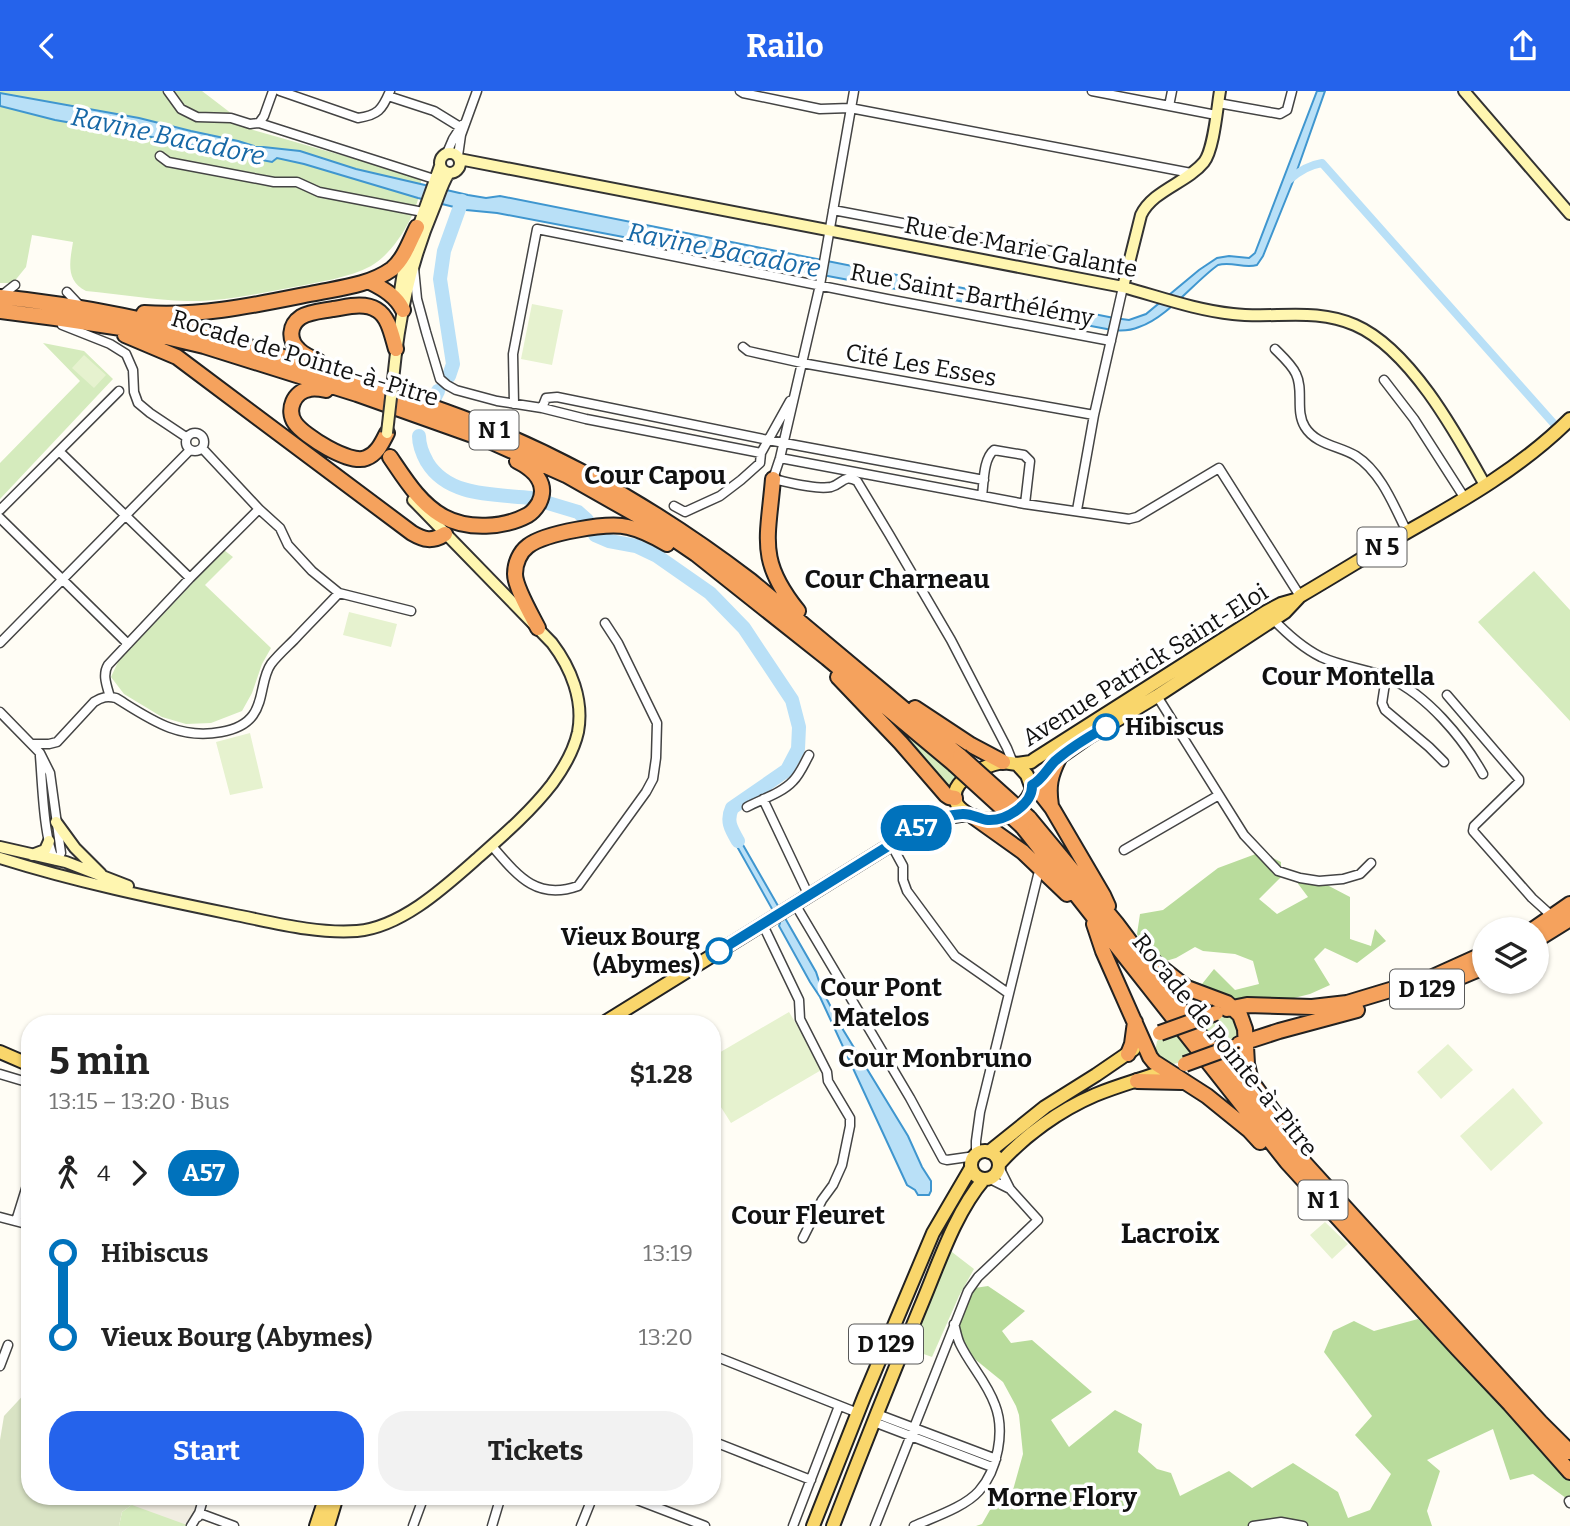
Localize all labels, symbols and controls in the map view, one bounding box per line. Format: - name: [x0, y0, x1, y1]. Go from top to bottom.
- icon: back: [28, 27, 66, 65]
- text: Railo: [746, 27, 824, 65]
- icon: share: [1504, 27, 1542, 65]
- water label: Ravine Bacadore: [69, 101, 267, 172]
- street label: Rue de Marie Galante: [902, 211, 1140, 283]
- water label: Ravine Bacadore: [625, 217, 823, 284]
- street label: Rue Saint-Barthélémy: [848, 258, 1096, 332]
- street label: Rocade de Pointe-à-Pitre: [168, 304, 442, 412]
- street label: Cité Les Esses: [843, 338, 999, 392]
- road number: N 1: [470, 411, 518, 449]
- district label: Cour Capou: [584, 460, 726, 491]
- road number: N 5: [1358, 527, 1406, 567]
- district label: Cour Charneau: [804, 564, 990, 595]
- street label: Avenue Patrick Saint-Eloi: [1017, 578, 1273, 752]
- district label: Cour Montella: [1261, 661, 1435, 692]
- place label: Hibiscus: [1125, 713, 1224, 741]
- marker: Hibiscus: [1093, 714, 1119, 740]
- line badge: A57: [876, 805, 956, 851]
- text: A57: [895, 814, 937, 842]
- map controls: [1472, 917, 1549, 994]
- button: layers: [1472, 917, 1549, 994]
- place label: Vieux Bourg (Abymes): [561, 923, 700, 979]
- street label: Rocade de Pointe-à-Pitre: [1127, 928, 1323, 1162]
- marker: Vieux Bourg (Abymes): [706, 938, 732, 964]
- road number: D 129: [1390, 969, 1464, 1008]
- district label: Cour Pont Matelos: [820, 972, 943, 1033]
- text: 5 min: [49, 1038, 149, 1084]
- district label: Cour Monbruno: [838, 1043, 1032, 1074]
- text: $1.28: [630, 1059, 693, 1090]
- text: 13:15 – 13:20 · Bus: [49, 1087, 230, 1115]
- icon: walk: [49, 1154, 87, 1192]
- icon: forward: [120, 1154, 158, 1192]
- text: 4: [97, 1159, 110, 1187]
- text: A57: [182, 1159, 225, 1187]
- road number: N 1: [1298, 1181, 1348, 1219]
- district label: Cour Fleuret: [731, 1200, 886, 1231]
- district label: Lacroix: [1121, 1217, 1219, 1250]
- text: Hibiscus: [101, 1238, 208, 1269]
- text: 13:19: [643, 1239, 693, 1267]
- text: Vieux Bourg (Abymes): [101, 1322, 373, 1353]
- text: 13:20: [638, 1323, 693, 1351]
- road number: D 129: [849, 1325, 923, 1363]
- button: Start: [49, 1411, 364, 1491]
- button: Tickets: [378, 1411, 693, 1491]
- district label: Morne Flory: [987, 1482, 1138, 1513]

